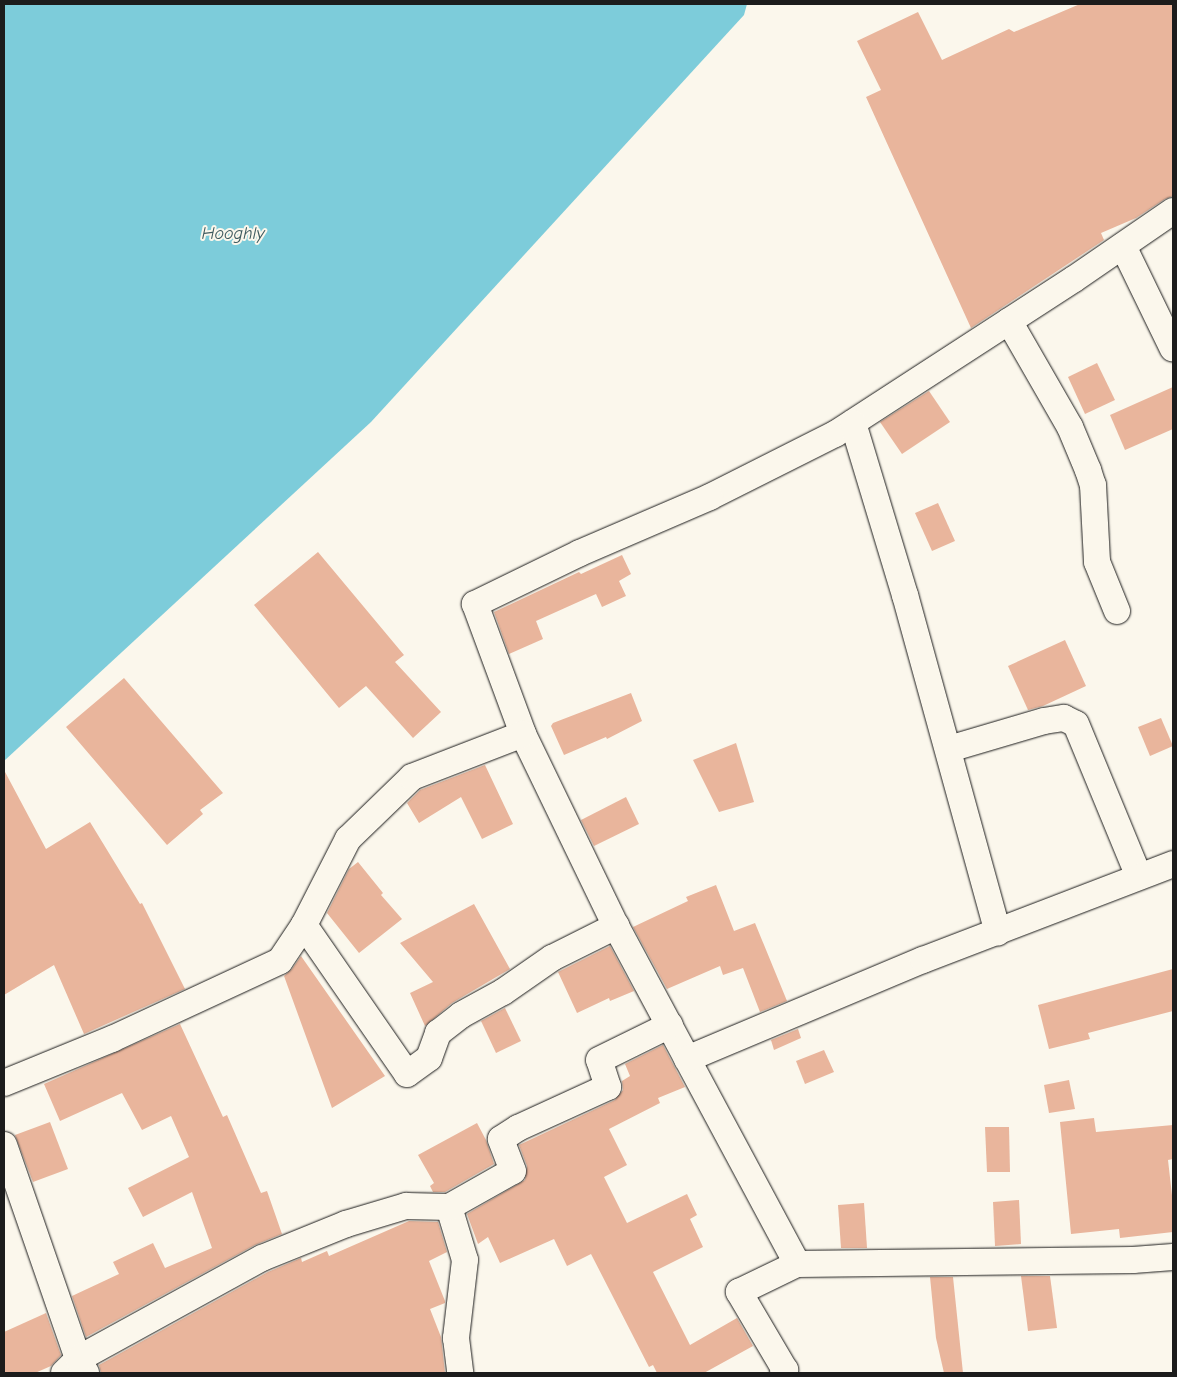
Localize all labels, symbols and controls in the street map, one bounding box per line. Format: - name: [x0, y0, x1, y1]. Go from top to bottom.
- water label: Hooghly: [201, 223, 265, 245]

